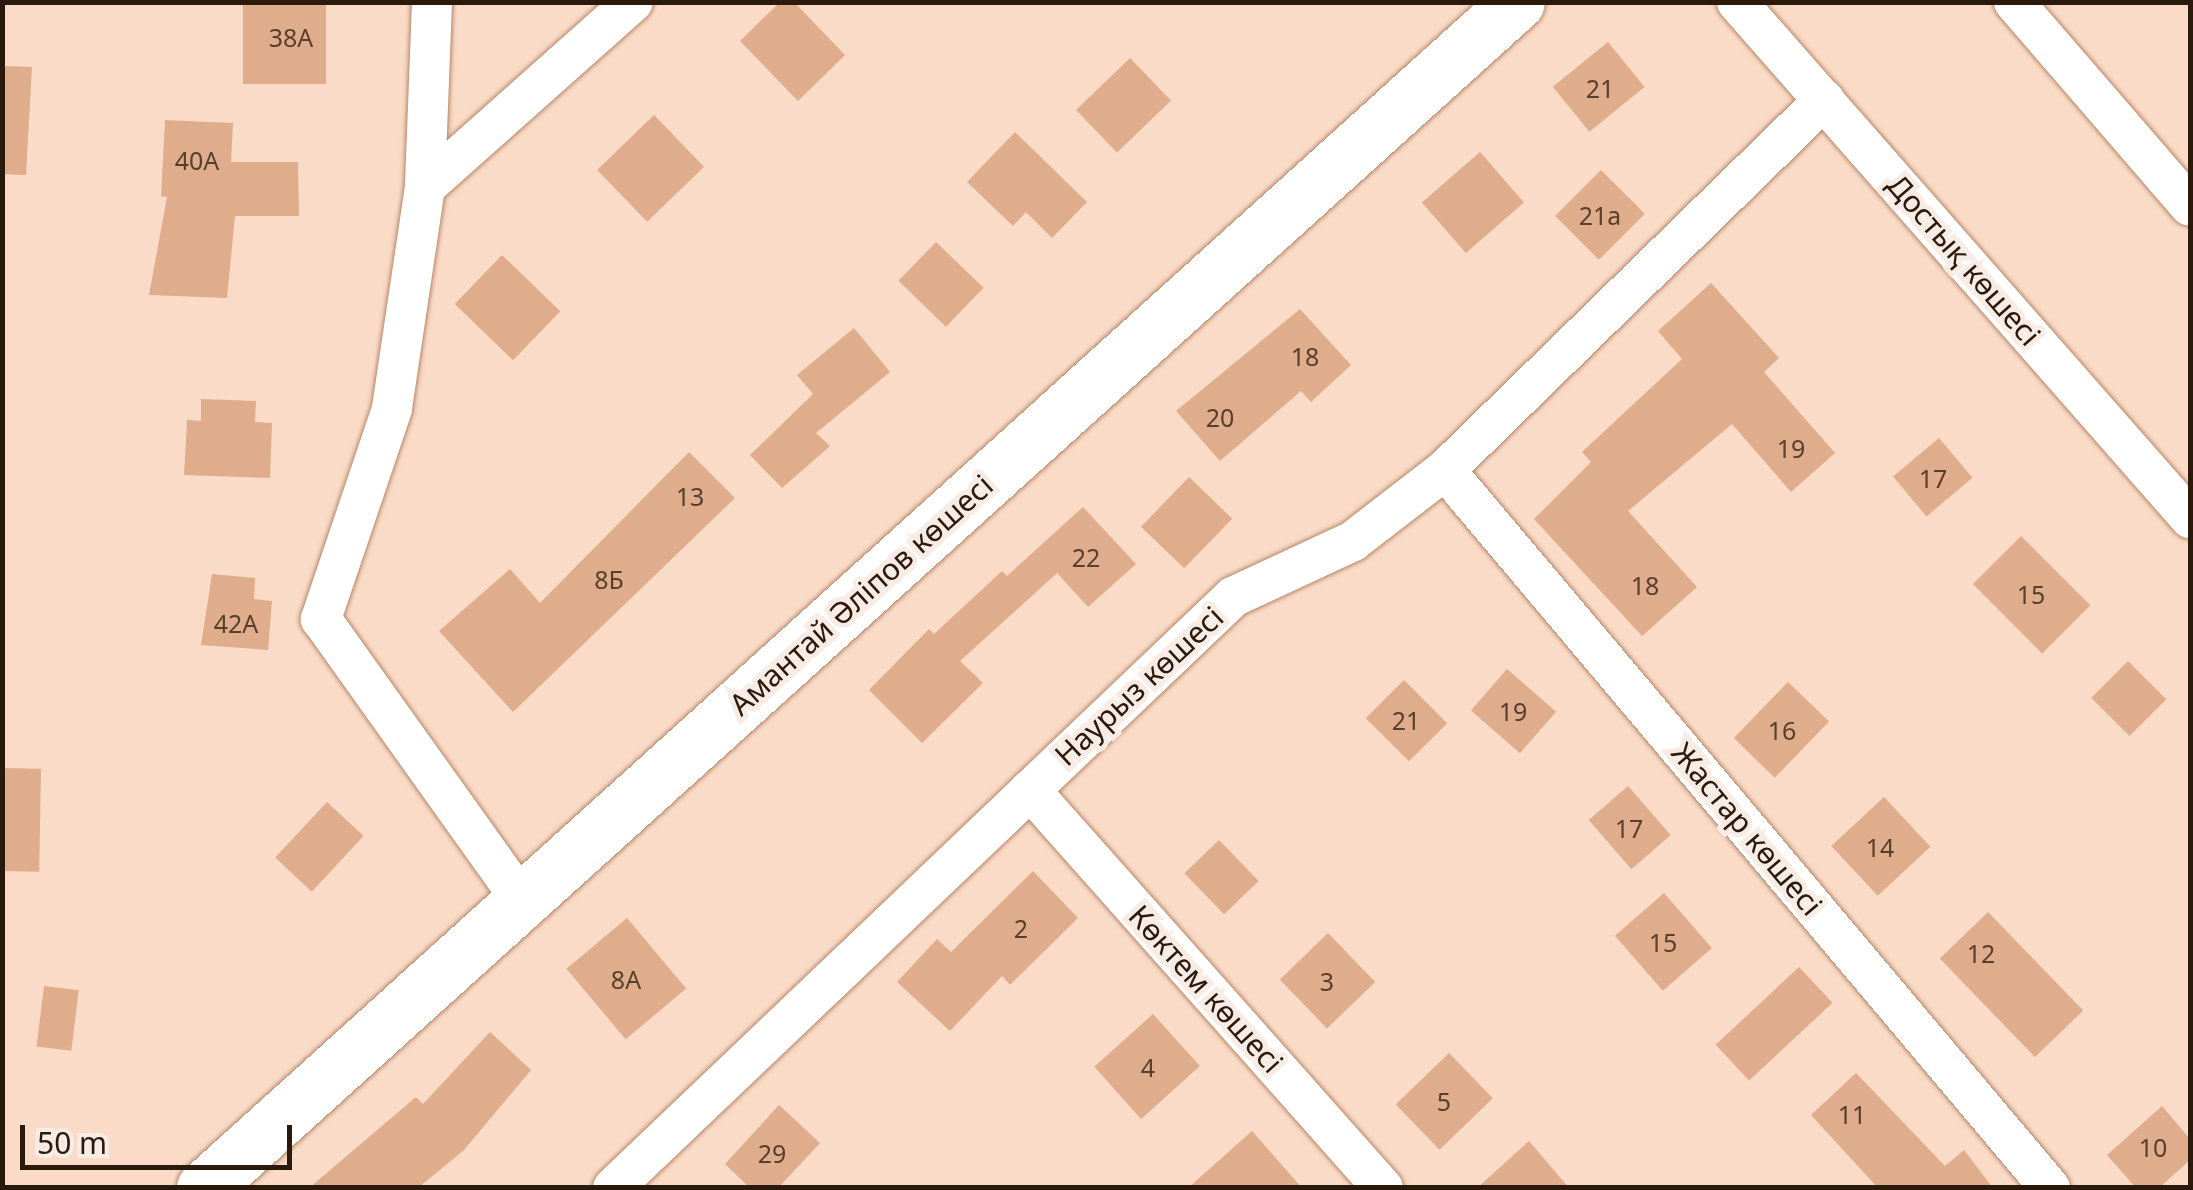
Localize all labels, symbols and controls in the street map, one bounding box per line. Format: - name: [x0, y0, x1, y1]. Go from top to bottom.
- house number: 38А: [269, 22, 313, 52]
- house number: 21: [1586, 73, 1614, 103]
- house number: 40А: [175, 145, 219, 175]
- street label: Достық көшесі: [1880, 167, 2048, 353]
- house number: 21а: [1579, 200, 1621, 230]
- house number: 18: [1291, 341, 1319, 371]
- house number: 20: [1206, 402, 1234, 432]
- house number: 19: [1777, 433, 1805, 463]
- house number: 17: [1919, 463, 1947, 493]
- street label: Амантай Әліпов көшесі: [722, 467, 1000, 723]
- house number: 13: [676, 481, 704, 511]
- house number: 22: [1072, 542, 1100, 572]
- house number: 8Б: [594, 564, 624, 594]
- house number: 18: [1631, 570, 1659, 600]
- house number: 15: [2017, 579, 2045, 609]
- street label: Наурыз көшесі: [1047, 599, 1231, 773]
- house number: 42А: [214, 608, 258, 638]
- house number: 19: [1499, 696, 1527, 726]
- house number: 21: [1392, 705, 1420, 735]
- house number: 16: [1768, 715, 1796, 745]
- street label: Жастар көшесі: [1664, 735, 1830, 923]
- house number: 17: [1615, 813, 1643, 843]
- house number: 14: [1866, 832, 1894, 862]
- street label: Көктем көшесі: [1121, 898, 1291, 1080]
- house number: 2: [1014, 913, 1028, 943]
- house number: 15: [1649, 927, 1677, 957]
- house number: 12: [1967, 938, 1995, 968]
- house number: 8А: [611, 964, 641, 994]
- house number: 3: [1320, 966, 1334, 996]
- house number: 4: [1141, 1052, 1155, 1082]
- house number: 5: [1437, 1086, 1451, 1116]
- house number: 11: [1838, 1099, 1866, 1129]
- scale bar: [25, 1105, 298, 1167]
- text: 50 m: [37, 1122, 107, 1163]
- house number: 10: [2139, 1132, 2167, 1162]
- house number: 29: [758, 1138, 786, 1168]

